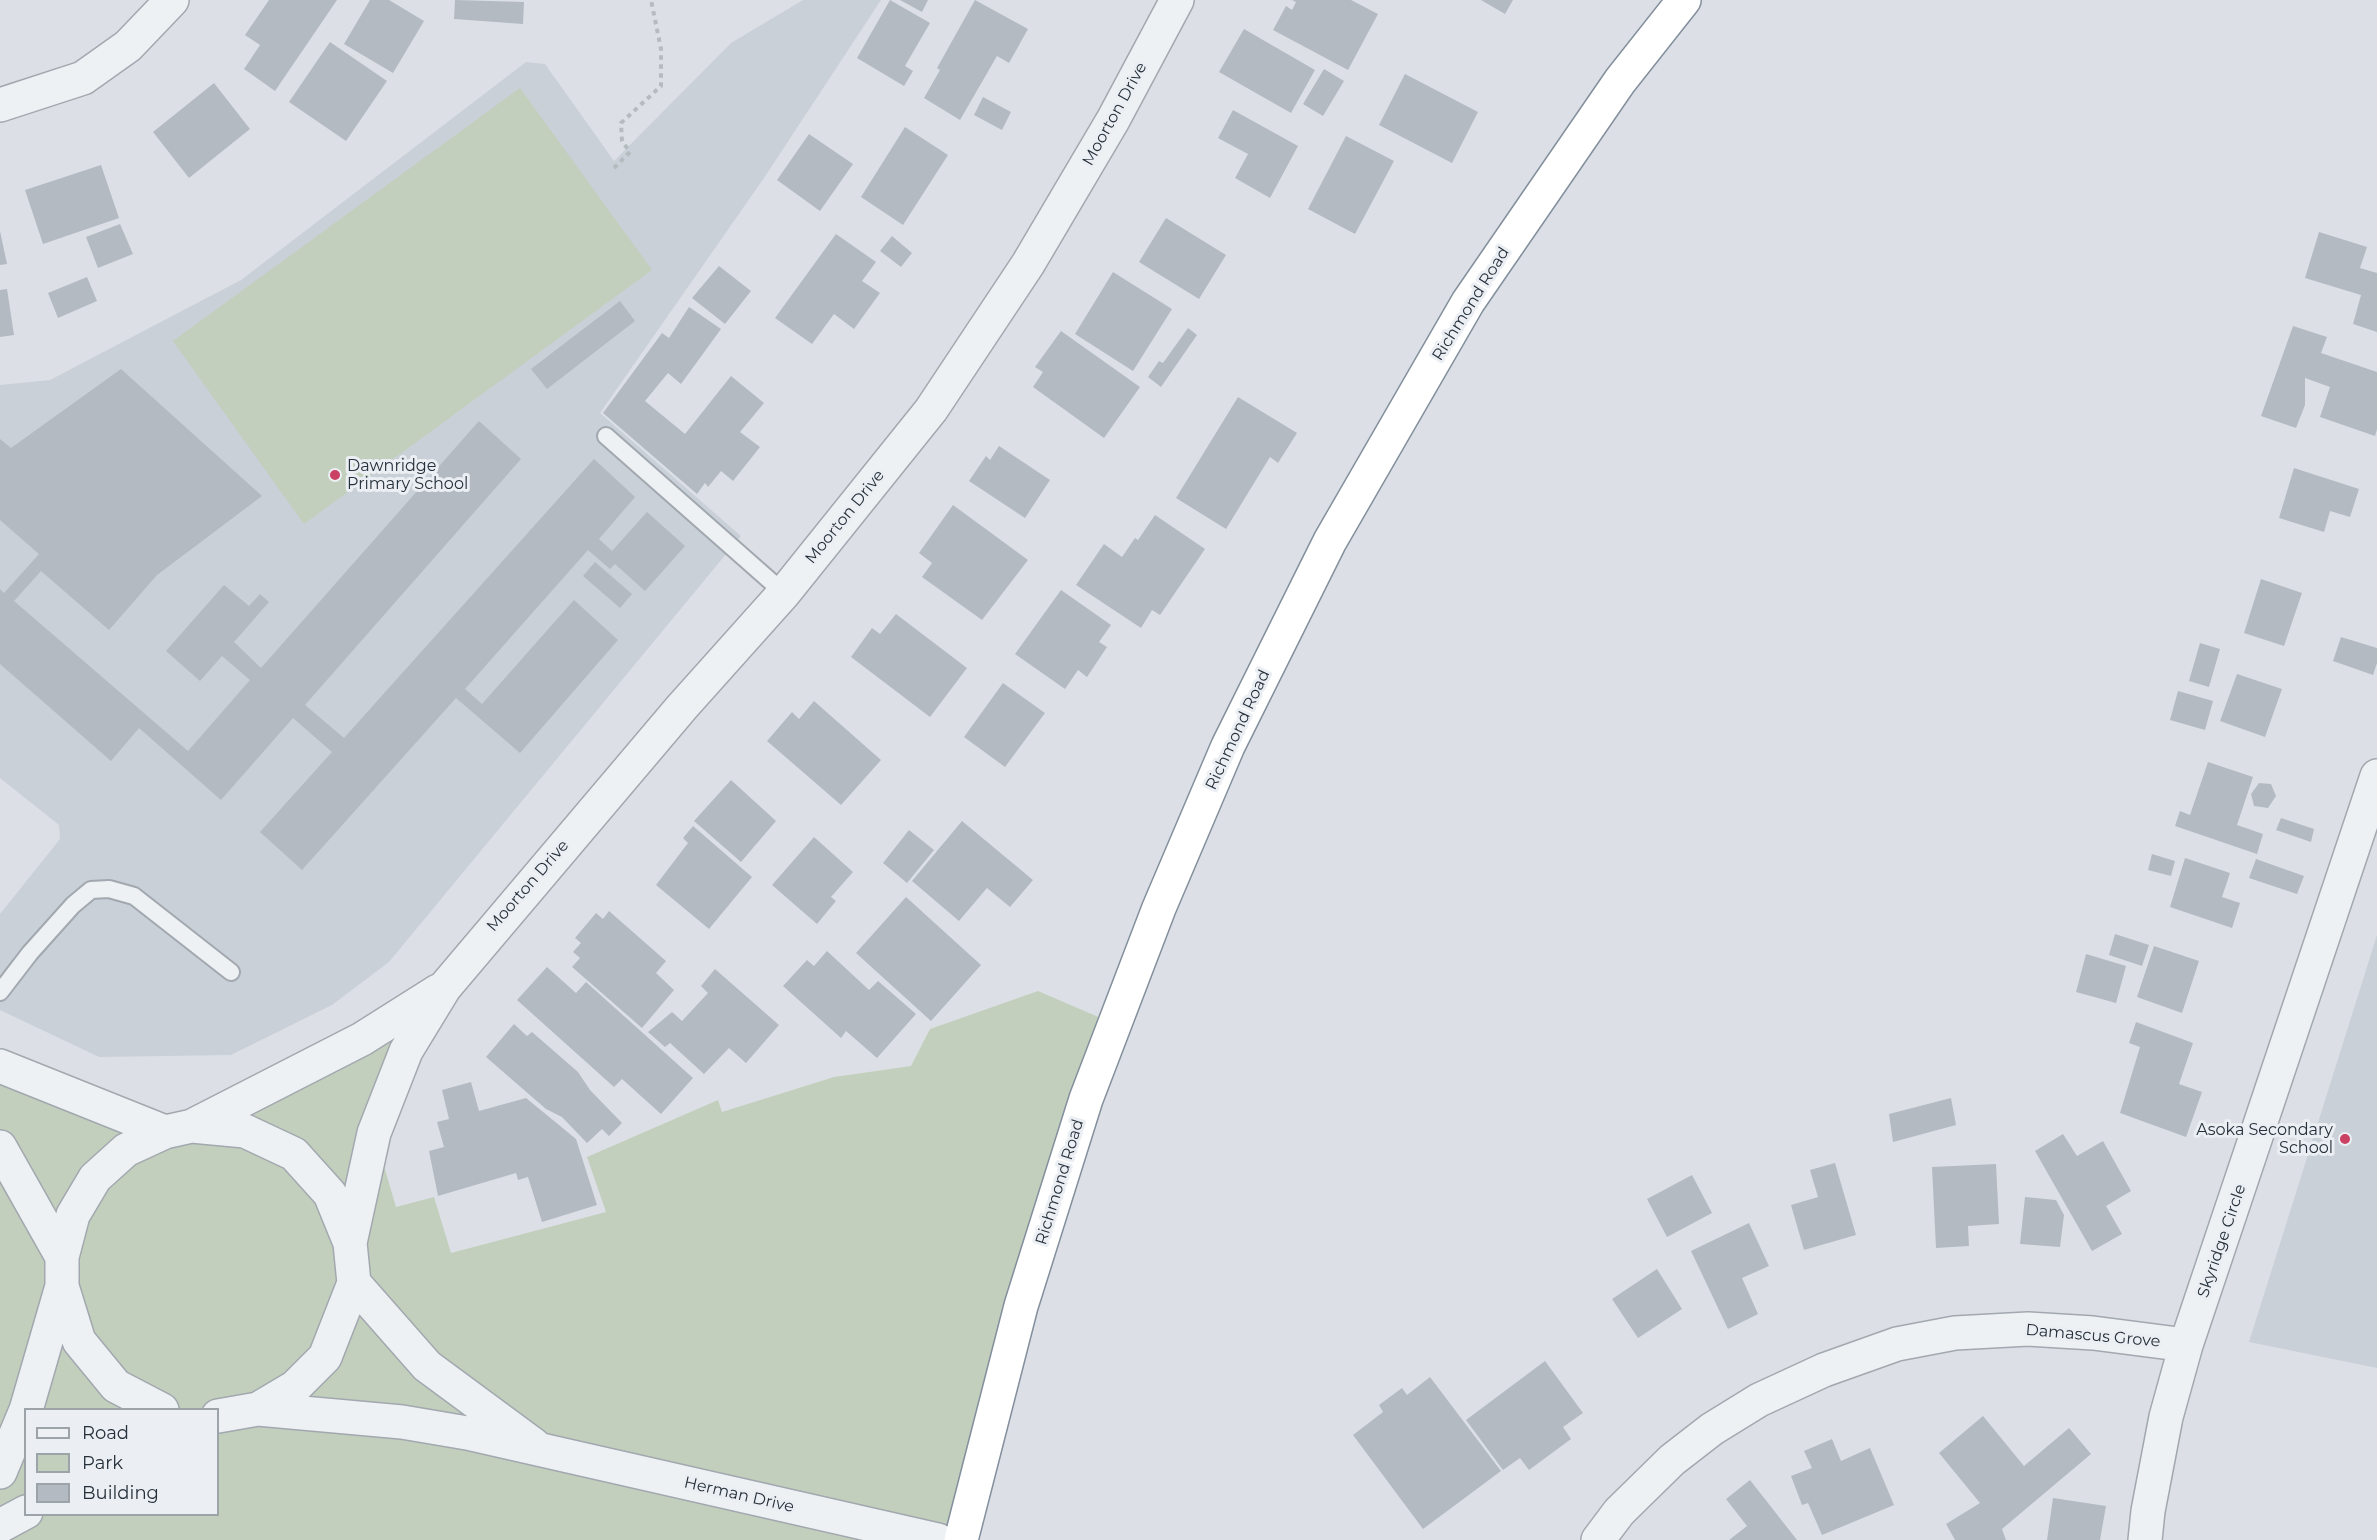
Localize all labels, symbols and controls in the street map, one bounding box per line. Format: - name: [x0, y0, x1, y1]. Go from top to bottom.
- street label: Moorton Drive: [1079, 59, 1151, 169]
- street label: Richmond Road: [1428, 244, 1514, 364]
- place label: Dawnridge Primary School: [347, 456, 468, 494]
- street label: Moorton Drive: [801, 466, 889, 568]
- marker: Dawnridge Primary School: [328, 468, 342, 482]
- street label: Richmond Road: [1202, 667, 1274, 793]
- street label: Moorton Drive: [483, 836, 573, 936]
- street label: Richmond Road: [1032, 1117, 1088, 1247]
- place label: Asoka Secondary School: [2196, 1120, 2333, 1158]
- marker: Asoka Secondary School: [2338, 1132, 2352, 1146]
- street label: Skyridge Circle: [2194, 1182, 2250, 1300]
- street label: Damascus Grove: [2025, 1321, 2161, 1351]
- legend: [24, 1408, 219, 1516]
- text: Road: [82, 1422, 129, 1444]
- text: Park: [82, 1452, 123, 1474]
- street label: Herman Drive: [682, 1473, 796, 1517]
- text: Building: [82, 1482, 159, 1504]

